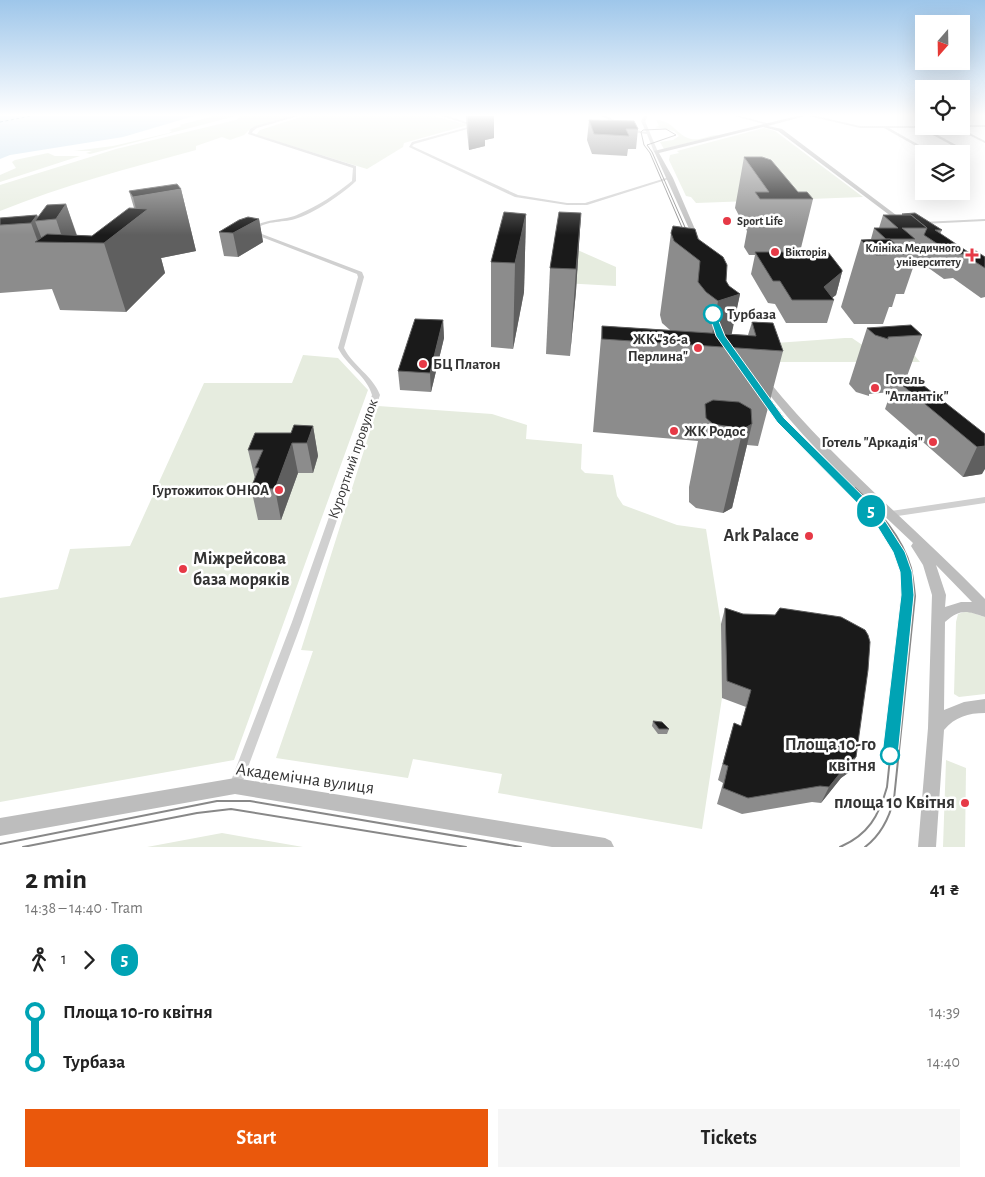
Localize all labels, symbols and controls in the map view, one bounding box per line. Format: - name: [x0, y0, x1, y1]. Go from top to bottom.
- north arrow: [915, 15, 970, 70]
- map controls: [915, 15, 970, 200]
- button: locate: [915, 80, 970, 135]
- button: layers: [915, 145, 970, 200]
- marker: Sport Life: [721, 215, 733, 227]
- place label: Sport Life: [737, 215, 783, 227]
- place label: Клініка Медичного університету: [865, 242, 962, 269]
- marker: Вікторія: [769, 246, 781, 258]
- place label: Вікторія: [785, 246, 827, 258]
- marker: Клініка Медичного університету: [965, 248, 979, 262]
- marker: Турбаза: [703, 304, 723, 324]
- place label: Турбаза: [727, 307, 776, 322]
- place label: ЖК "36-а Перлина": [628, 332, 688, 364]
- marker: ЖК "36-а Перлина": [692, 342, 704, 354]
- place label: БЦ Платон: [433, 357, 501, 372]
- marker: БЦ Платон: [417, 358, 429, 370]
- place label: Готель "Атлантік": [885, 372, 949, 404]
- marker: Готель "Атлантік": [869, 382, 881, 394]
- street label: Курортний провулок: [326, 397, 381, 521]
- place label: ЖК Родос: [684, 424, 745, 439]
- marker: ЖК Родос: [668, 425, 680, 437]
- place label: Готель "Аркадія": [822, 435, 923, 450]
- marker: Готель "Аркадія": [927, 436, 939, 448]
- place label: Гуртожиток ОНЮА: [152, 483, 269, 498]
- marker: Гуртожиток ОНЮА: [273, 484, 285, 496]
- line badge: 5: [855, 495, 887, 527]
- text: 5: [867, 502, 875, 520]
- place label: Ark Palace: [724, 527, 799, 545]
- marker: Ark Palace: [803, 530, 815, 542]
- place label: Міжрейсова база моряків: [193, 550, 290, 589]
- marker: Міжрейсова база моряків: [177, 563, 189, 575]
- place label: Площа 10-го квітня: [785, 736, 876, 775]
- marker: Площа 10-го квітня: [880, 745, 900, 765]
- street label: Академічна вулиця: [235, 760, 375, 798]
- place label: площа 10 Квітня: [834, 794, 955, 812]
- marker: площа 10 Квітня: [959, 797, 971, 809]
- text: 2 min: [25, 866, 87, 894]
- text: 41 ₴: [930, 880, 960, 899]
- text: 14:38 – 14:40 · Tram: [25, 900, 143, 916]
- icon: walk: [25, 946, 53, 974]
- icon: forward: [75, 946, 103, 974]
- text: 1: [61, 951, 67, 967]
- text: 5: [121, 951, 128, 969]
- text: Площа 10-го квітня: [63, 1003, 213, 1022]
- text: 14:39: [929, 1004, 960, 1020]
- text: Турбаза: [63, 1053, 125, 1072]
- text: 14:40: [927, 1054, 960, 1070]
- button: Start: [25, 1109, 488, 1167]
- button: Tickets: [498, 1109, 960, 1167]

